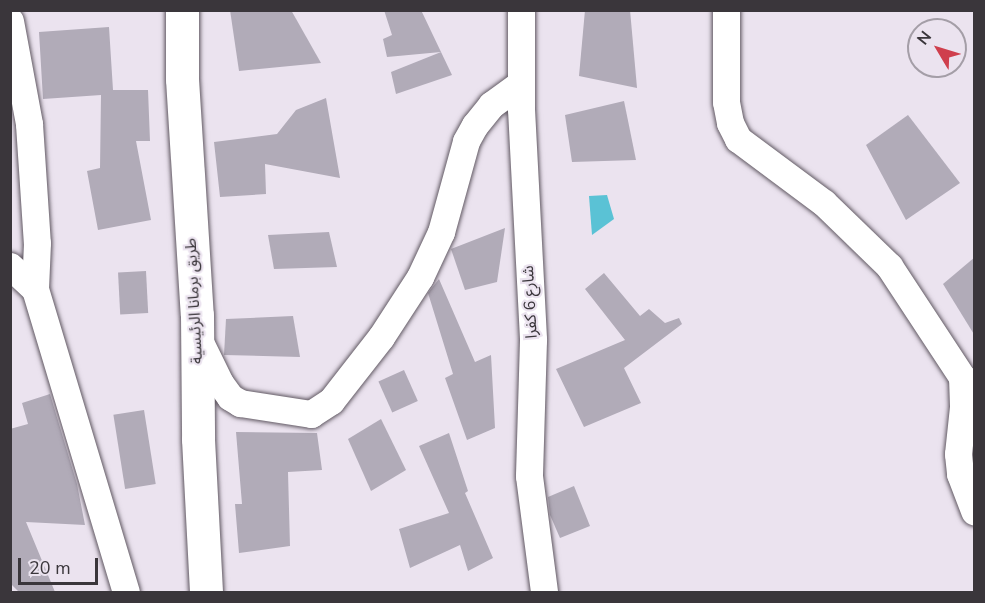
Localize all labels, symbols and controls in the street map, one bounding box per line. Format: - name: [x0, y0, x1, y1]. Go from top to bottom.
- north arrow: [907, 18, 967, 78]
- text: N: [912, 27, 937, 50]
- street label: طريق برمانا الرئيسية: [181, 238, 207, 364]
- street label: شارع 6 كفرا: [518, 265, 542, 339]
- scale bar: [21, 546, 100, 584]
- text: 20 m: [29, 556, 71, 580]

